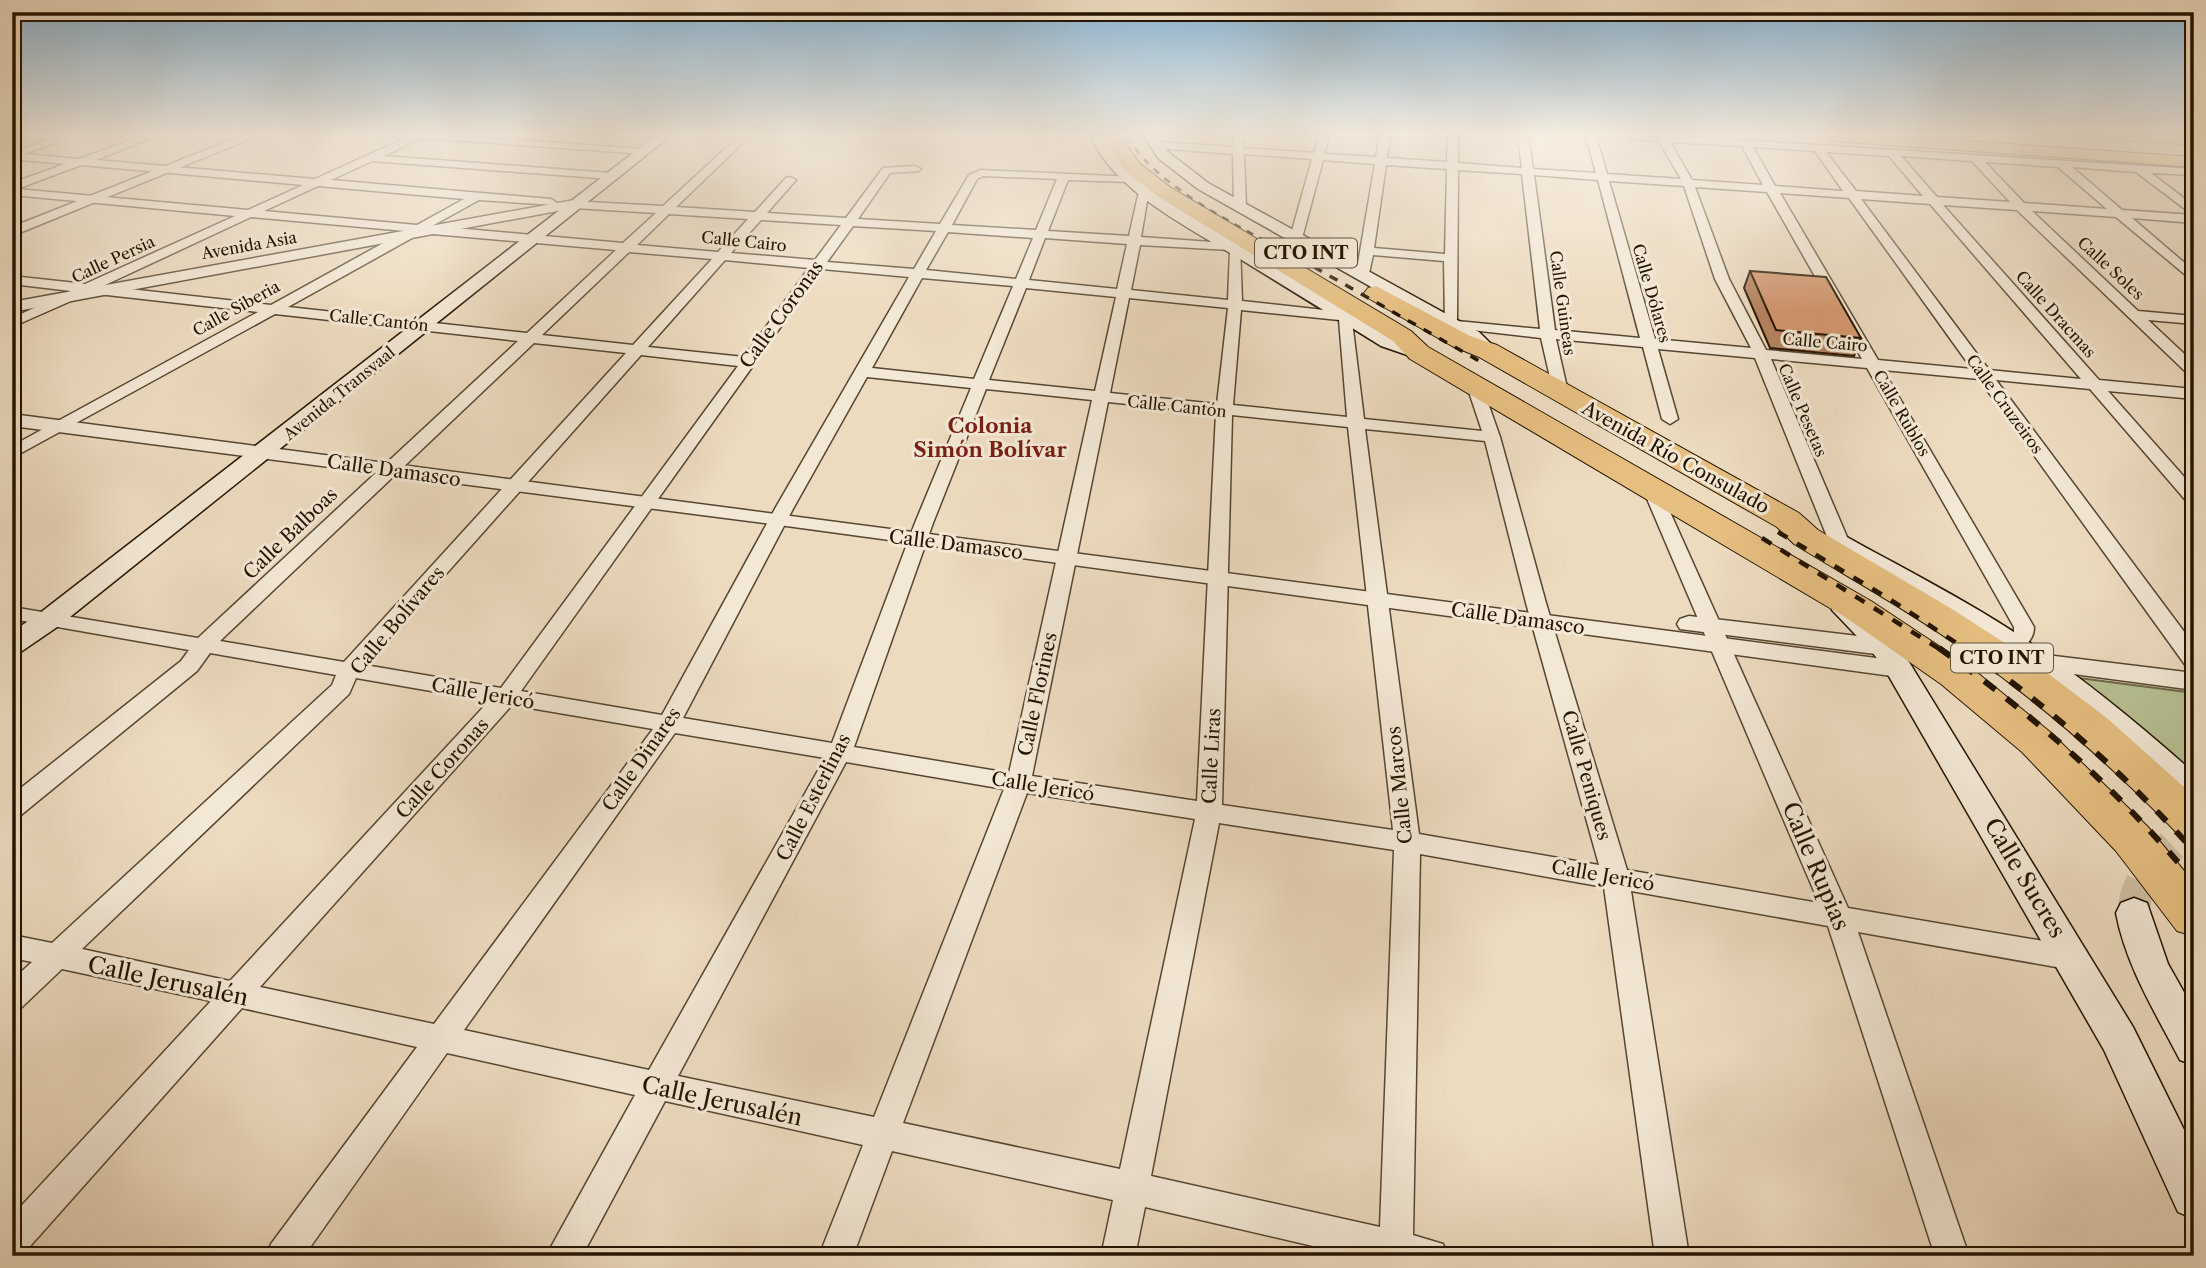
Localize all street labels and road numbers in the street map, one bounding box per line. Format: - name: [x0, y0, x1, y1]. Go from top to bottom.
- street label: Avenida Asia: [199, 227, 299, 263]
- street label: Calle Cairo: [700, 227, 788, 255]
- street label: Calle Persia: [68, 231, 158, 287]
- street label: Calle Soles: [2074, 232, 2148, 304]
- road number: CTO INT: [1255, 239, 1357, 268]
- street label: Calle Dólares: [1628, 241, 1676, 345]
- street label: Calle Guineas: [1546, 249, 1580, 357]
- street label: Calle Coronas: [735, 256, 828, 373]
- street label: Calle Dracmas: [2012, 266, 2100, 362]
- street label: Calle Siberia: [189, 276, 284, 340]
- street label: Calle Cantón: [328, 305, 430, 335]
- street label: Calle Cairo: [1782, 328, 1869, 356]
- street label: Avenida Transvaal: [278, 342, 399, 445]
- street label: Calle Cruzeiros: [1962, 350, 2048, 458]
- street label: Calle Pesetas: [1774, 360, 1832, 460]
- street label: Calle Rublos: [1869, 366, 1935, 460]
- street label: Calle Cantón: [1126, 391, 1228, 421]
- street label: Avenida Río Consulado: [1577, 396, 1774, 519]
- street label: Calle Damasco: [326, 450, 462, 491]
- street label: Calle Balboas: [238, 483, 342, 584]
- street label: Calle Damasco: [888, 525, 1024, 564]
- street label: Calle Bolívares: [345, 562, 449, 679]
- street label: Calle Damasco: [1450, 598, 1586, 639]
- street label: Calle Florines: [1013, 630, 1062, 758]
- road number: CTO INT: [1951, 644, 2053, 672]
- street label: Calle Jericó: [430, 673, 536, 714]
- street label: Calle Dinares: [597, 703, 686, 816]
- street label: Calle Liras: [1198, 707, 1225, 805]
- street label: Calle Peniques: [1557, 707, 1616, 843]
- street label: Calle Coronas: [391, 713, 494, 823]
- street label: Calle Marcos: [1382, 725, 1417, 845]
- street label: Calle Esterlinas: [771, 730, 855, 865]
- street label: Calle Jericó: [990, 767, 1096, 806]
- street label: Calle Rupias: [1776, 798, 1856, 934]
- street label: Calle Sucres: [1978, 813, 2072, 943]
- street label: Calle Jericó: [1550, 855, 1656, 896]
- street label: Calle Jerusalén: [85, 950, 251, 1012]
- street label: Calle Jerusalén: [639, 1070, 805, 1132]

